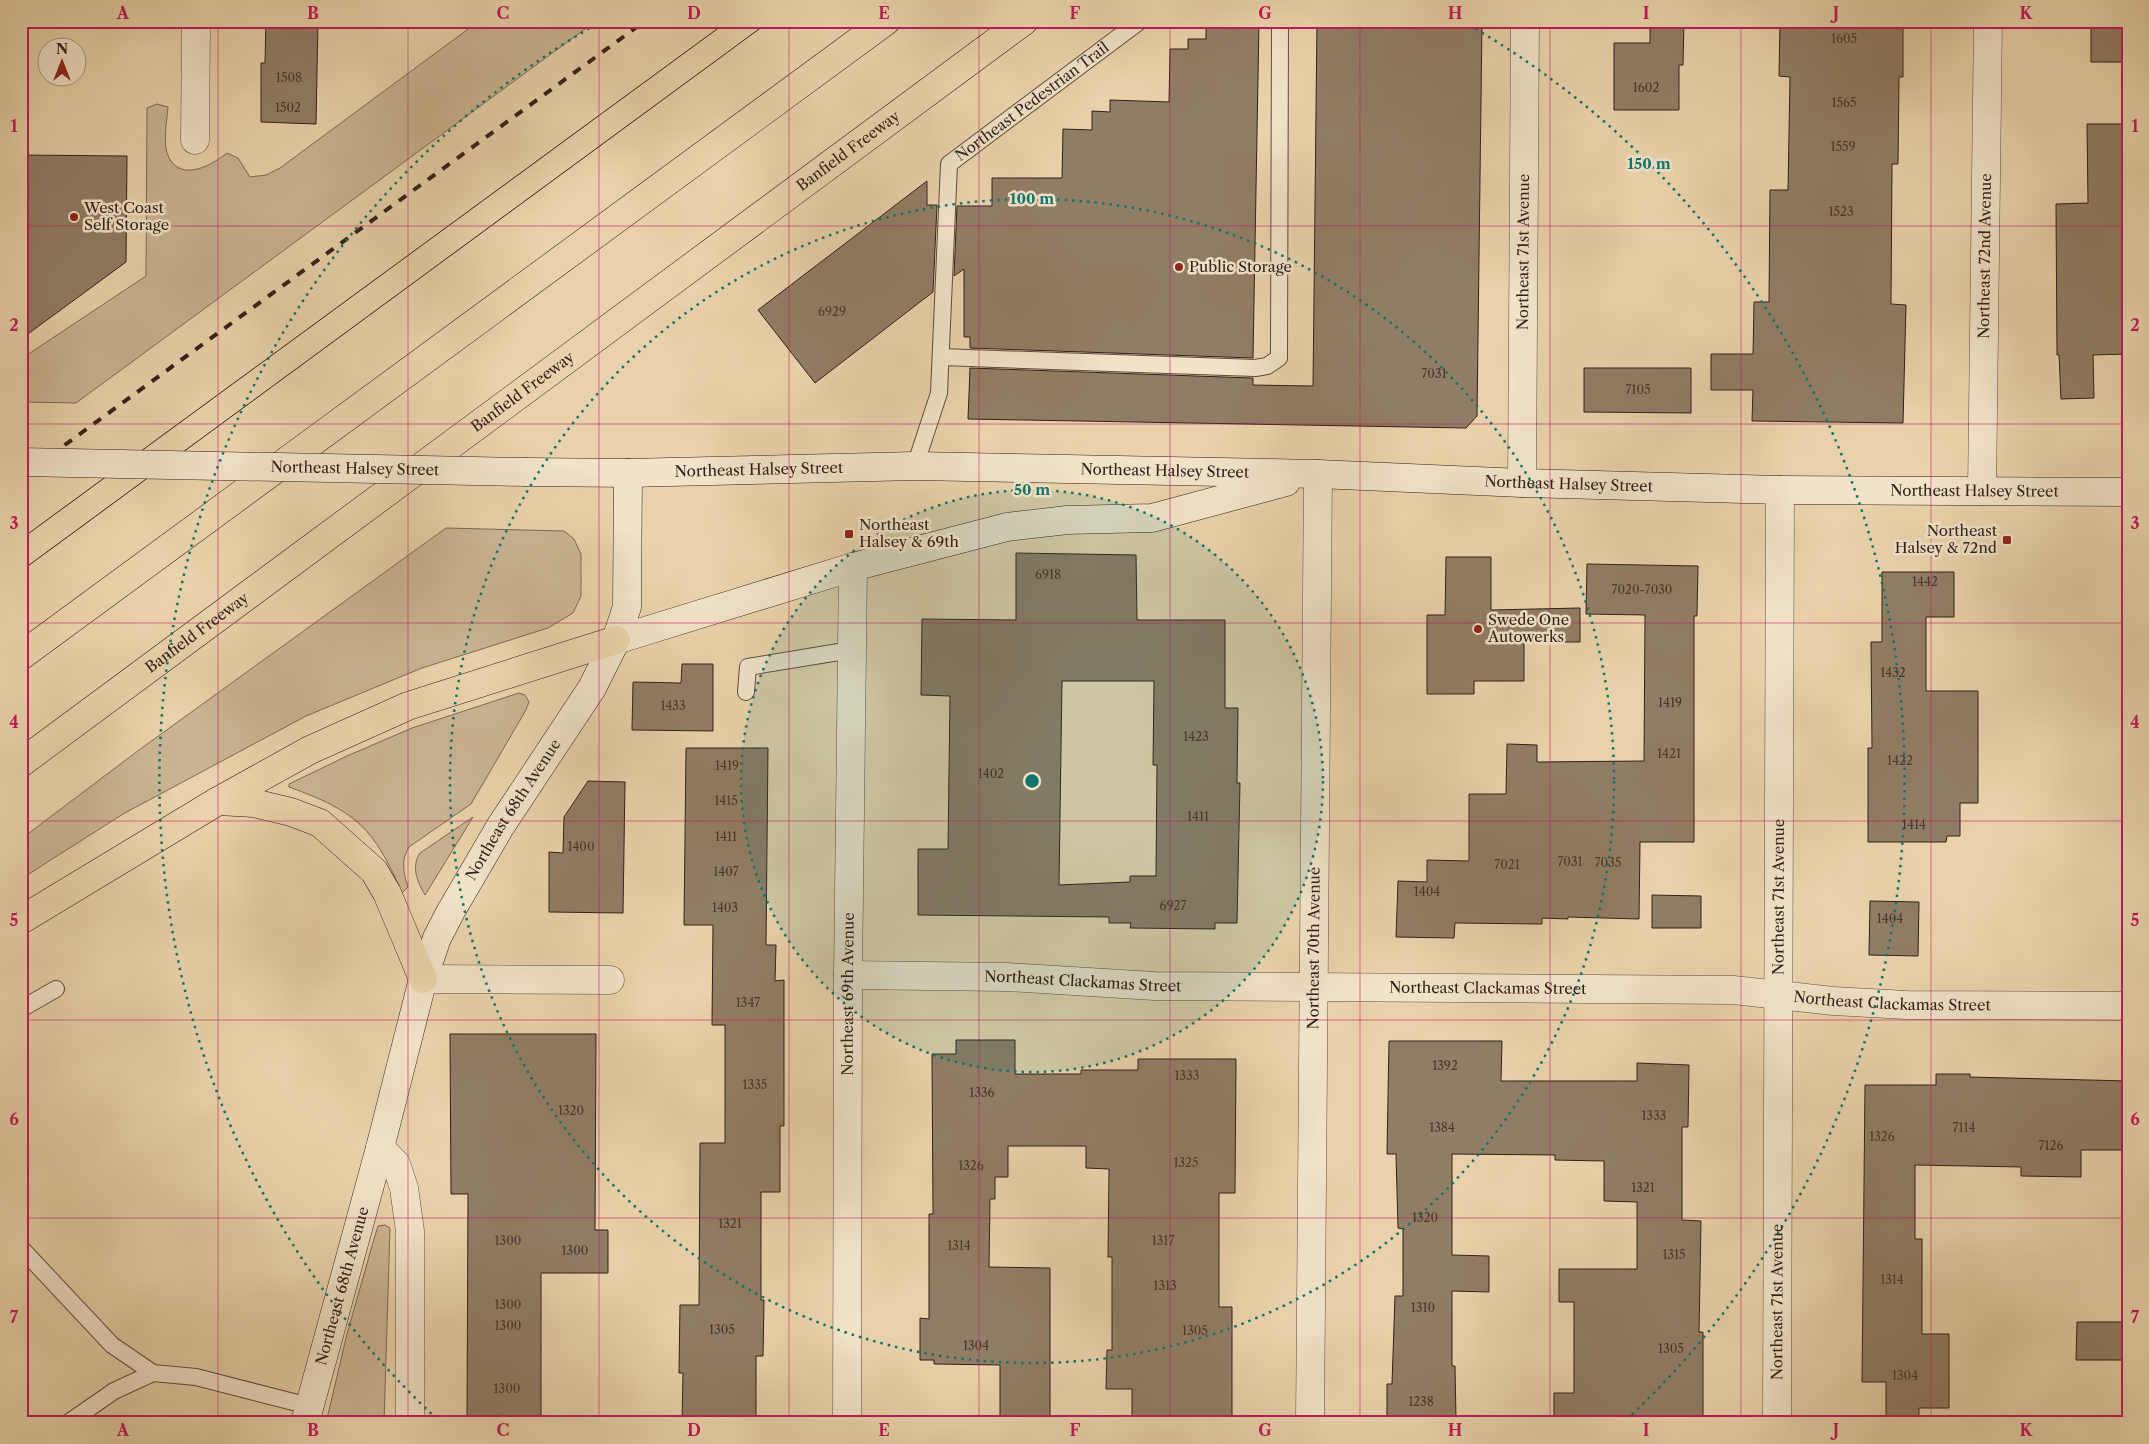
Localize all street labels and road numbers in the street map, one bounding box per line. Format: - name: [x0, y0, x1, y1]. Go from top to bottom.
- street label: Northeast Pedestrian Trail: [951, 37, 1113, 165]
- street label: Banfield Freeway: [793, 106, 904, 195]
- street label: Northeast 72nd Avenue: [1974, 173, 1995, 339]
- street label: Northeast 71st Avenue: [1513, 174, 1533, 330]
- street label: Banfield Freeway: [467, 347, 578, 436]
- street label: Northeast Halsey Street: [270, 457, 440, 479]
- street label: Northeast Halsey Street: [674, 458, 844, 481]
- street label: Northeast Halsey Street: [1080, 459, 1250, 482]
- street label: Northeast Halsey Street: [1484, 471, 1654, 496]
- street label: Northeast Halsey Street: [1890, 481, 2060, 501]
- street label: Banfield Freeway: [141, 588, 253, 677]
- street label: Northeast 68th Avenue: [461, 735, 565, 883]
- street label: Northeast 71st Avenue: [1768, 819, 1788, 975]
- street label: Northeast 70th Avenue: [1303, 867, 1324, 1029]
- street label: Northeast 69th Avenue: [838, 912, 858, 1076]
- street label: Northeast Clackamas Street: [984, 967, 1182, 995]
- street label: Northeast Clackamas Street: [1389, 978, 1587, 998]
- street label: Northeast Clackamas Street: [1793, 987, 1991, 1014]
- street label: Northeast 68th Avenue: [311, 1205, 373, 1367]
- street label: Northeast 71st Avenue: [1767, 1224, 1787, 1380]

